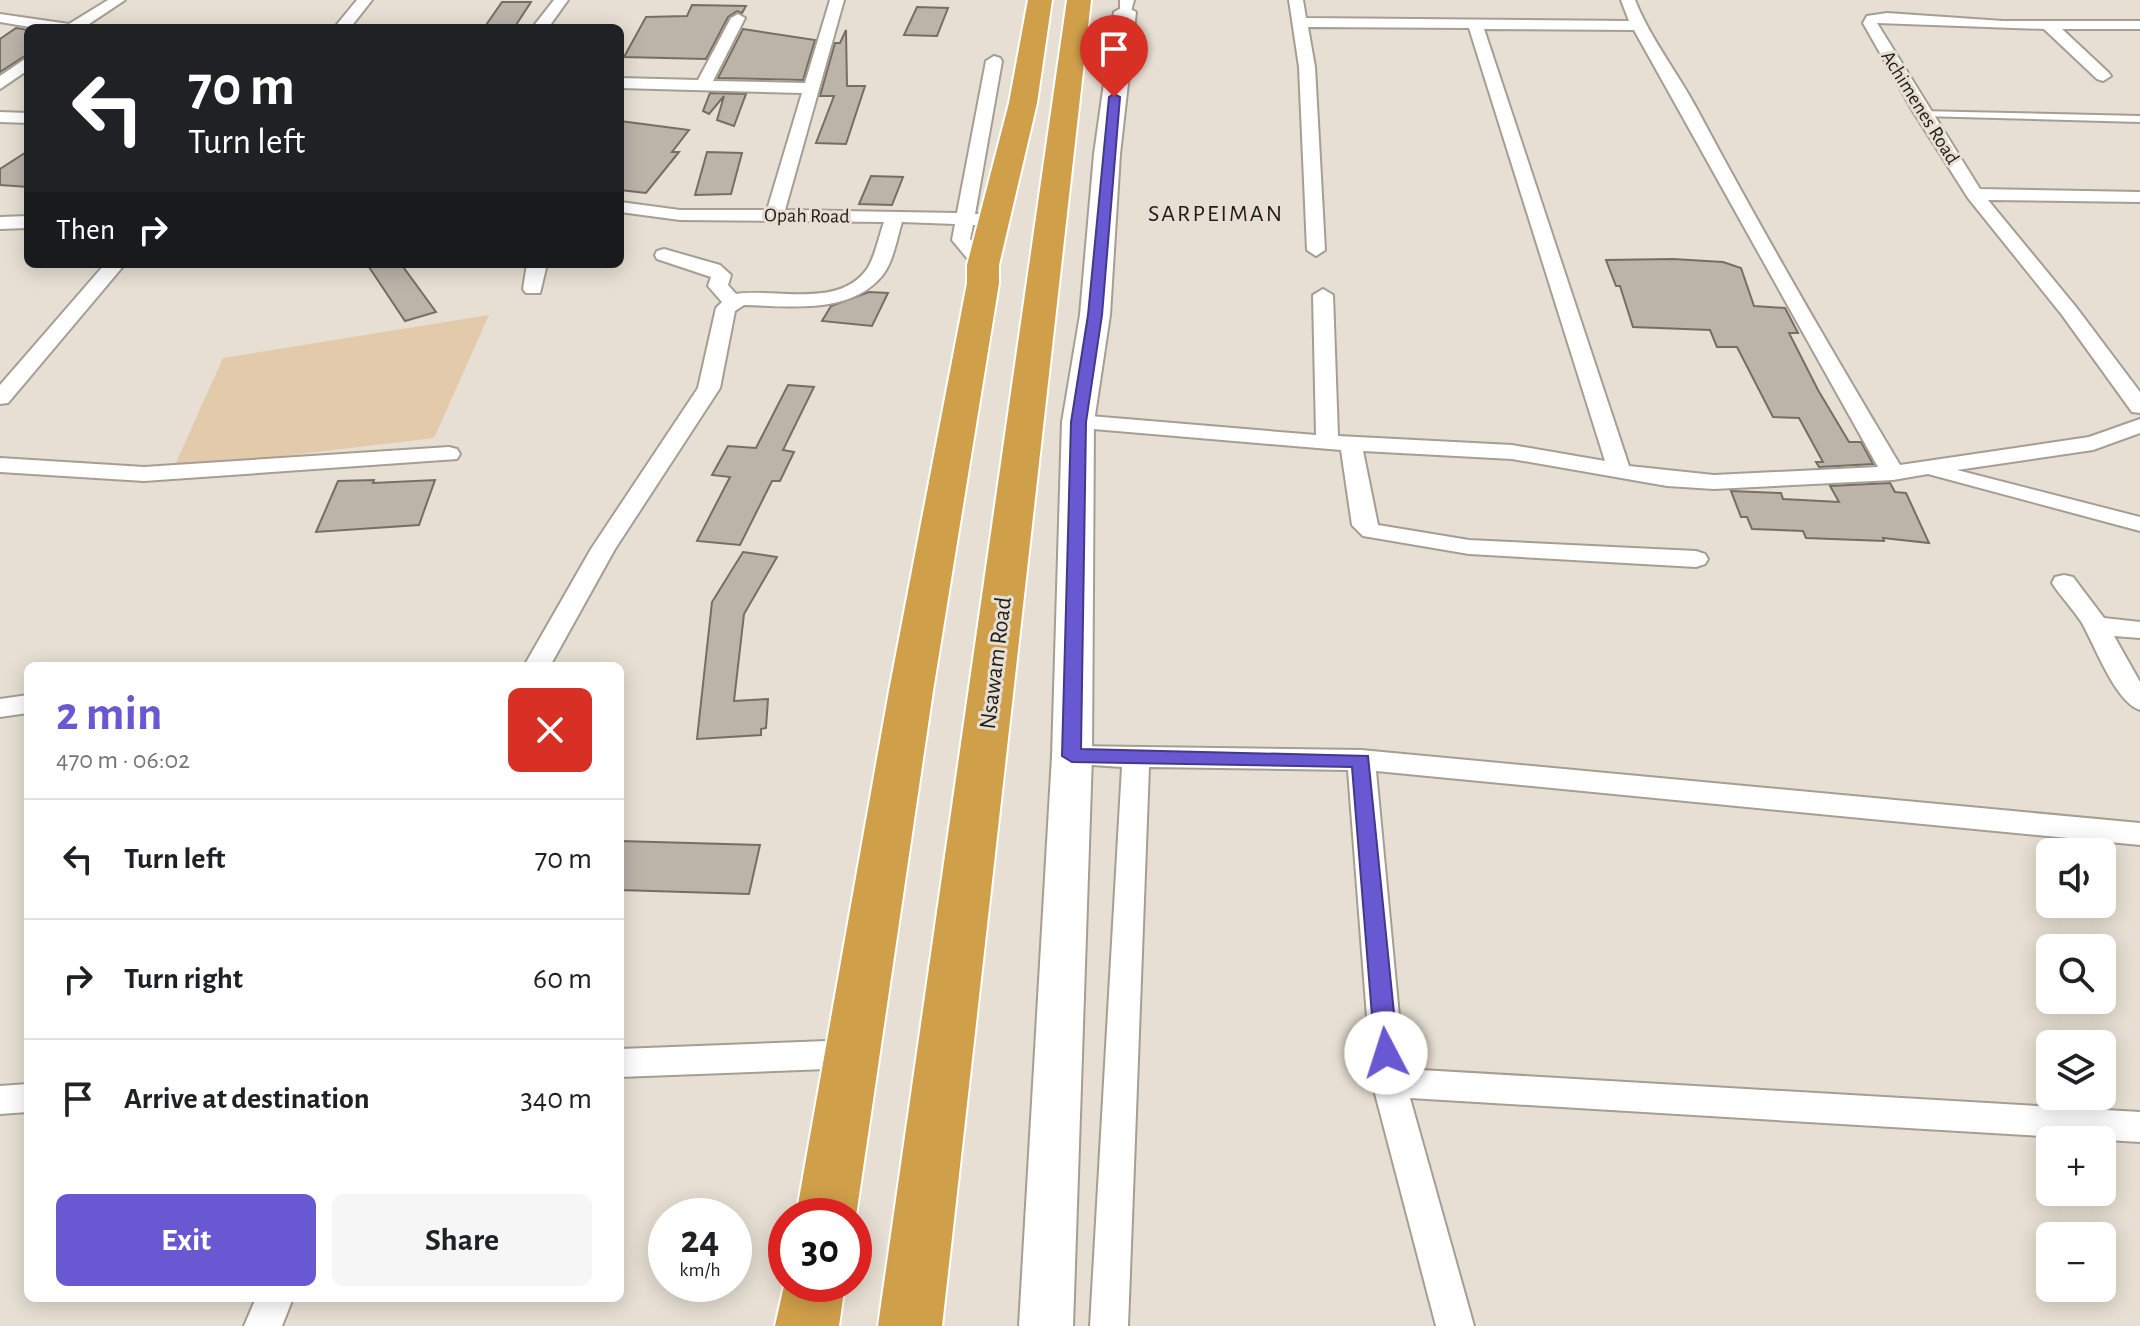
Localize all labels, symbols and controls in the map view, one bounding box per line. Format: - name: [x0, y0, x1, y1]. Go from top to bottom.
- pin: [1080, 15, 1148, 97]
- icon: arrive: [1092, 27, 1136, 71]
- street label: Achimenes Road: [1877, 47, 1963, 168]
- icon: left: [56, 56, 160, 160]
- text: 70 m: [188, 59, 295, 115]
- text: Turn left: [188, 124, 305, 160]
- district label: SARPEIMAN: [1148, 202, 1284, 226]
- street label: Opah Road: [764, 205, 850, 227]
- icon: right: [131, 208, 175, 252]
- text: Then: [56, 215, 115, 245]
- street label: Nsawam Road: [976, 596, 1016, 731]
- button: close: [508, 688, 592, 772]
- text: 2 min: [56, 691, 163, 739]
- text: 470 m · 06:02: [56, 747, 190, 773]
- icon: left: [56, 837, 100, 881]
- map controls: [2036, 838, 2116, 1302]
- button: sound: [2036, 838, 2116, 918]
- text: Turn left: [124, 844, 225, 874]
- text: 70 m: [535, 844, 592, 874]
- button: search: [2036, 934, 2116, 1014]
- icon: right: [56, 957, 100, 1001]
- text: Turn right: [124, 964, 243, 994]
- text: 60 m: [533, 964, 592, 994]
- position arrow: [1344, 1011, 1428, 1095]
- button: layers: [2036, 1030, 2116, 1110]
- icon: arrive: [56, 1077, 100, 1121]
- text: Arrive at destination: [124, 1084, 370, 1114]
- text: 340 m: [520, 1084, 592, 1114]
- button: +: [2036, 1126, 2116, 1206]
- button: Exit: [56, 1194, 316, 1286]
- button: Share: [332, 1194, 592, 1286]
- speed limit sign: 30: [768, 1198, 872, 1302]
- text: 24: [681, 1220, 719, 1260]
- button: −: [2036, 1222, 2116, 1302]
- text: km/h: [679, 1260, 721, 1280]

